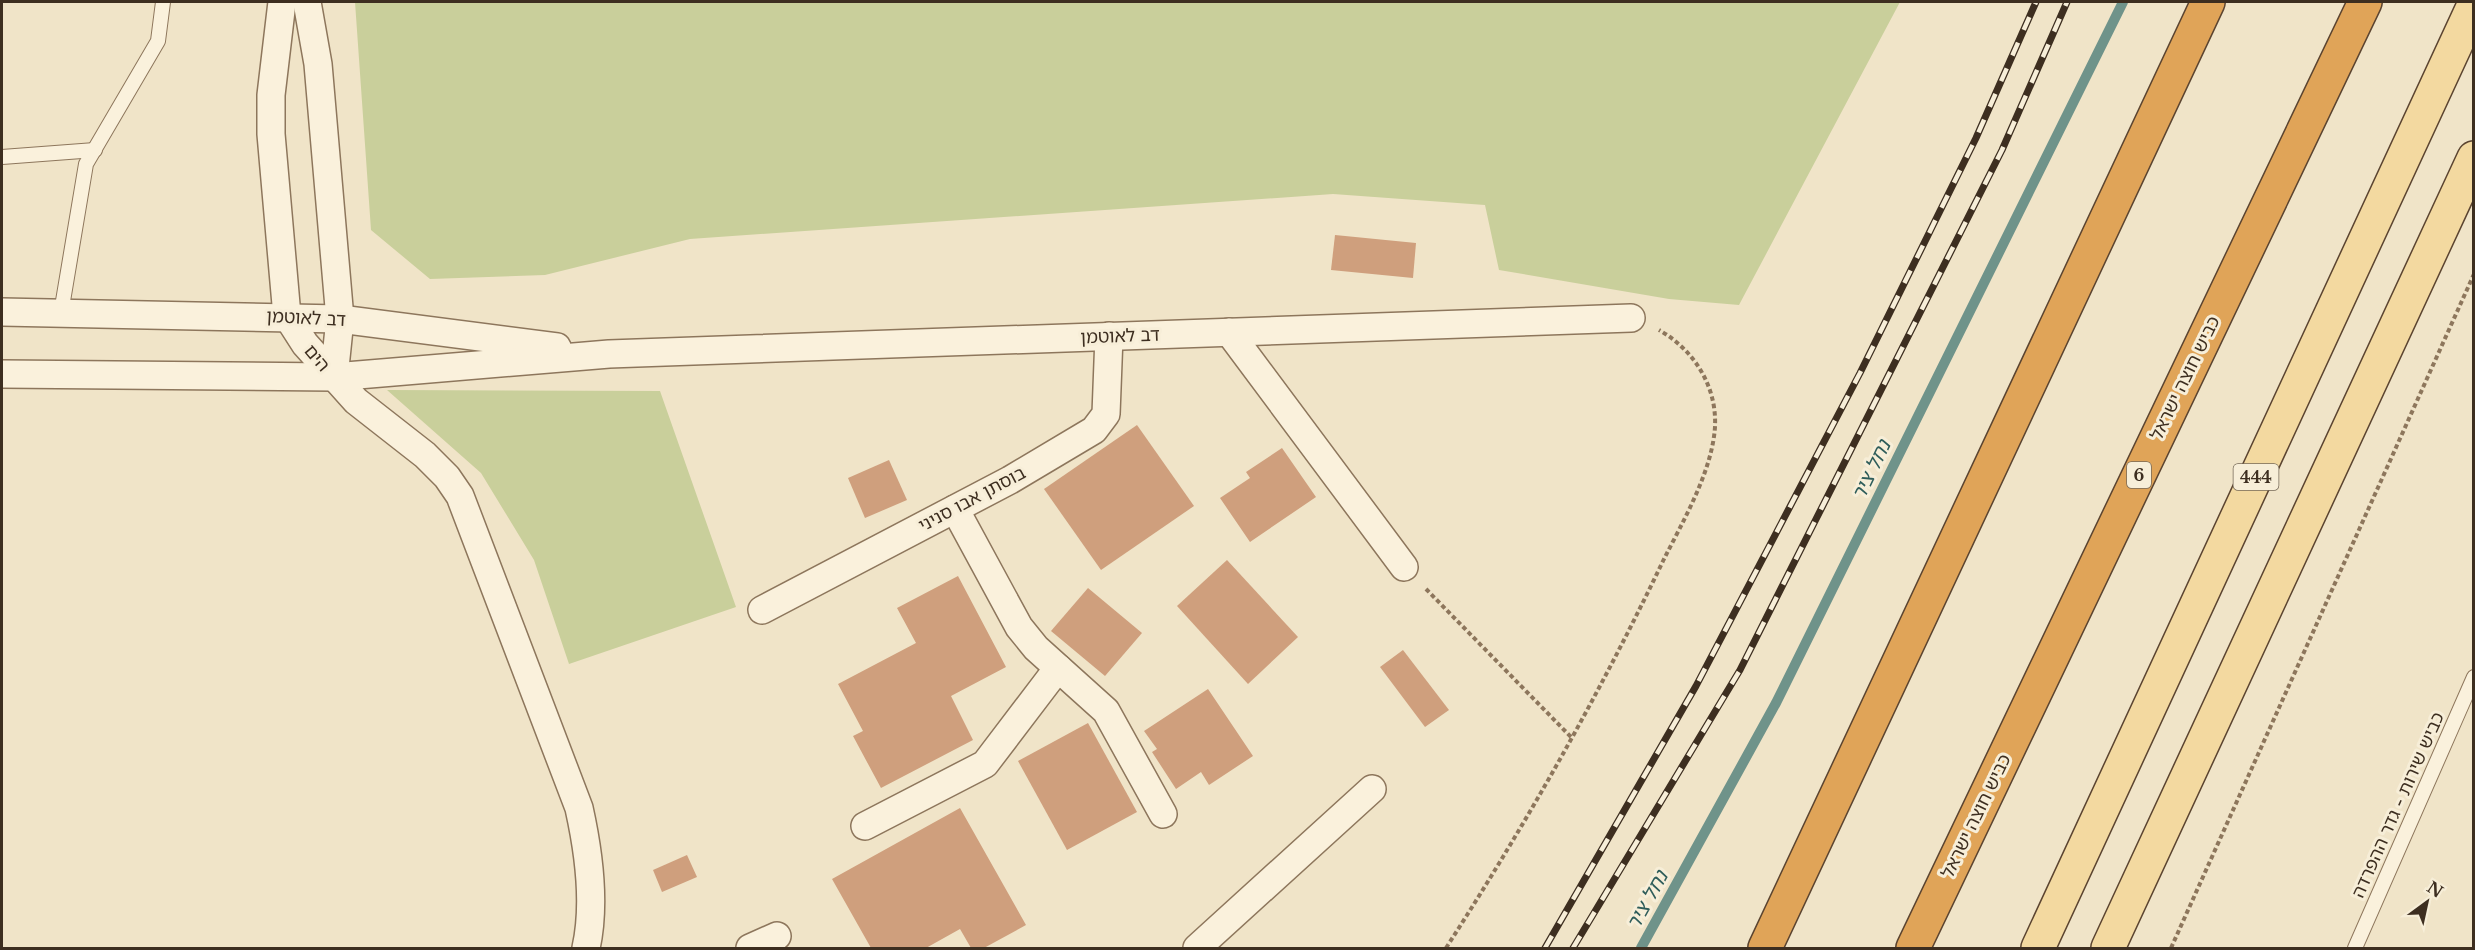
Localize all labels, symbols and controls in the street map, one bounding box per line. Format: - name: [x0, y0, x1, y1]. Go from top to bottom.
- street label: דב לאוטמן: [266, 305, 347, 331]
- street label: כביש חוצה ישראל: [2145, 312, 2225, 444]
- street label: דב לאוטמן: [1080, 324, 1160, 348]
- street label: הים: [299, 340, 335, 376]
- water label: נחל ציר: [1846, 435, 1896, 504]
- street label: בוסתן אבו סניני: [915, 462, 1029, 536]
- road number: 6: [2127, 462, 2151, 488]
- road number: 444: [2234, 464, 2278, 490]
- street label: כביש שירות - גדר ההפרדה: [2347, 709, 2449, 901]
- street label: כביש חוצה ישראל: [1936, 750, 2016, 882]
- water label: נחל ציר: [1621, 865, 1674, 934]
- north arrow: [2397, 872, 2457, 932]
- text: N: [2423, 877, 2447, 902]

